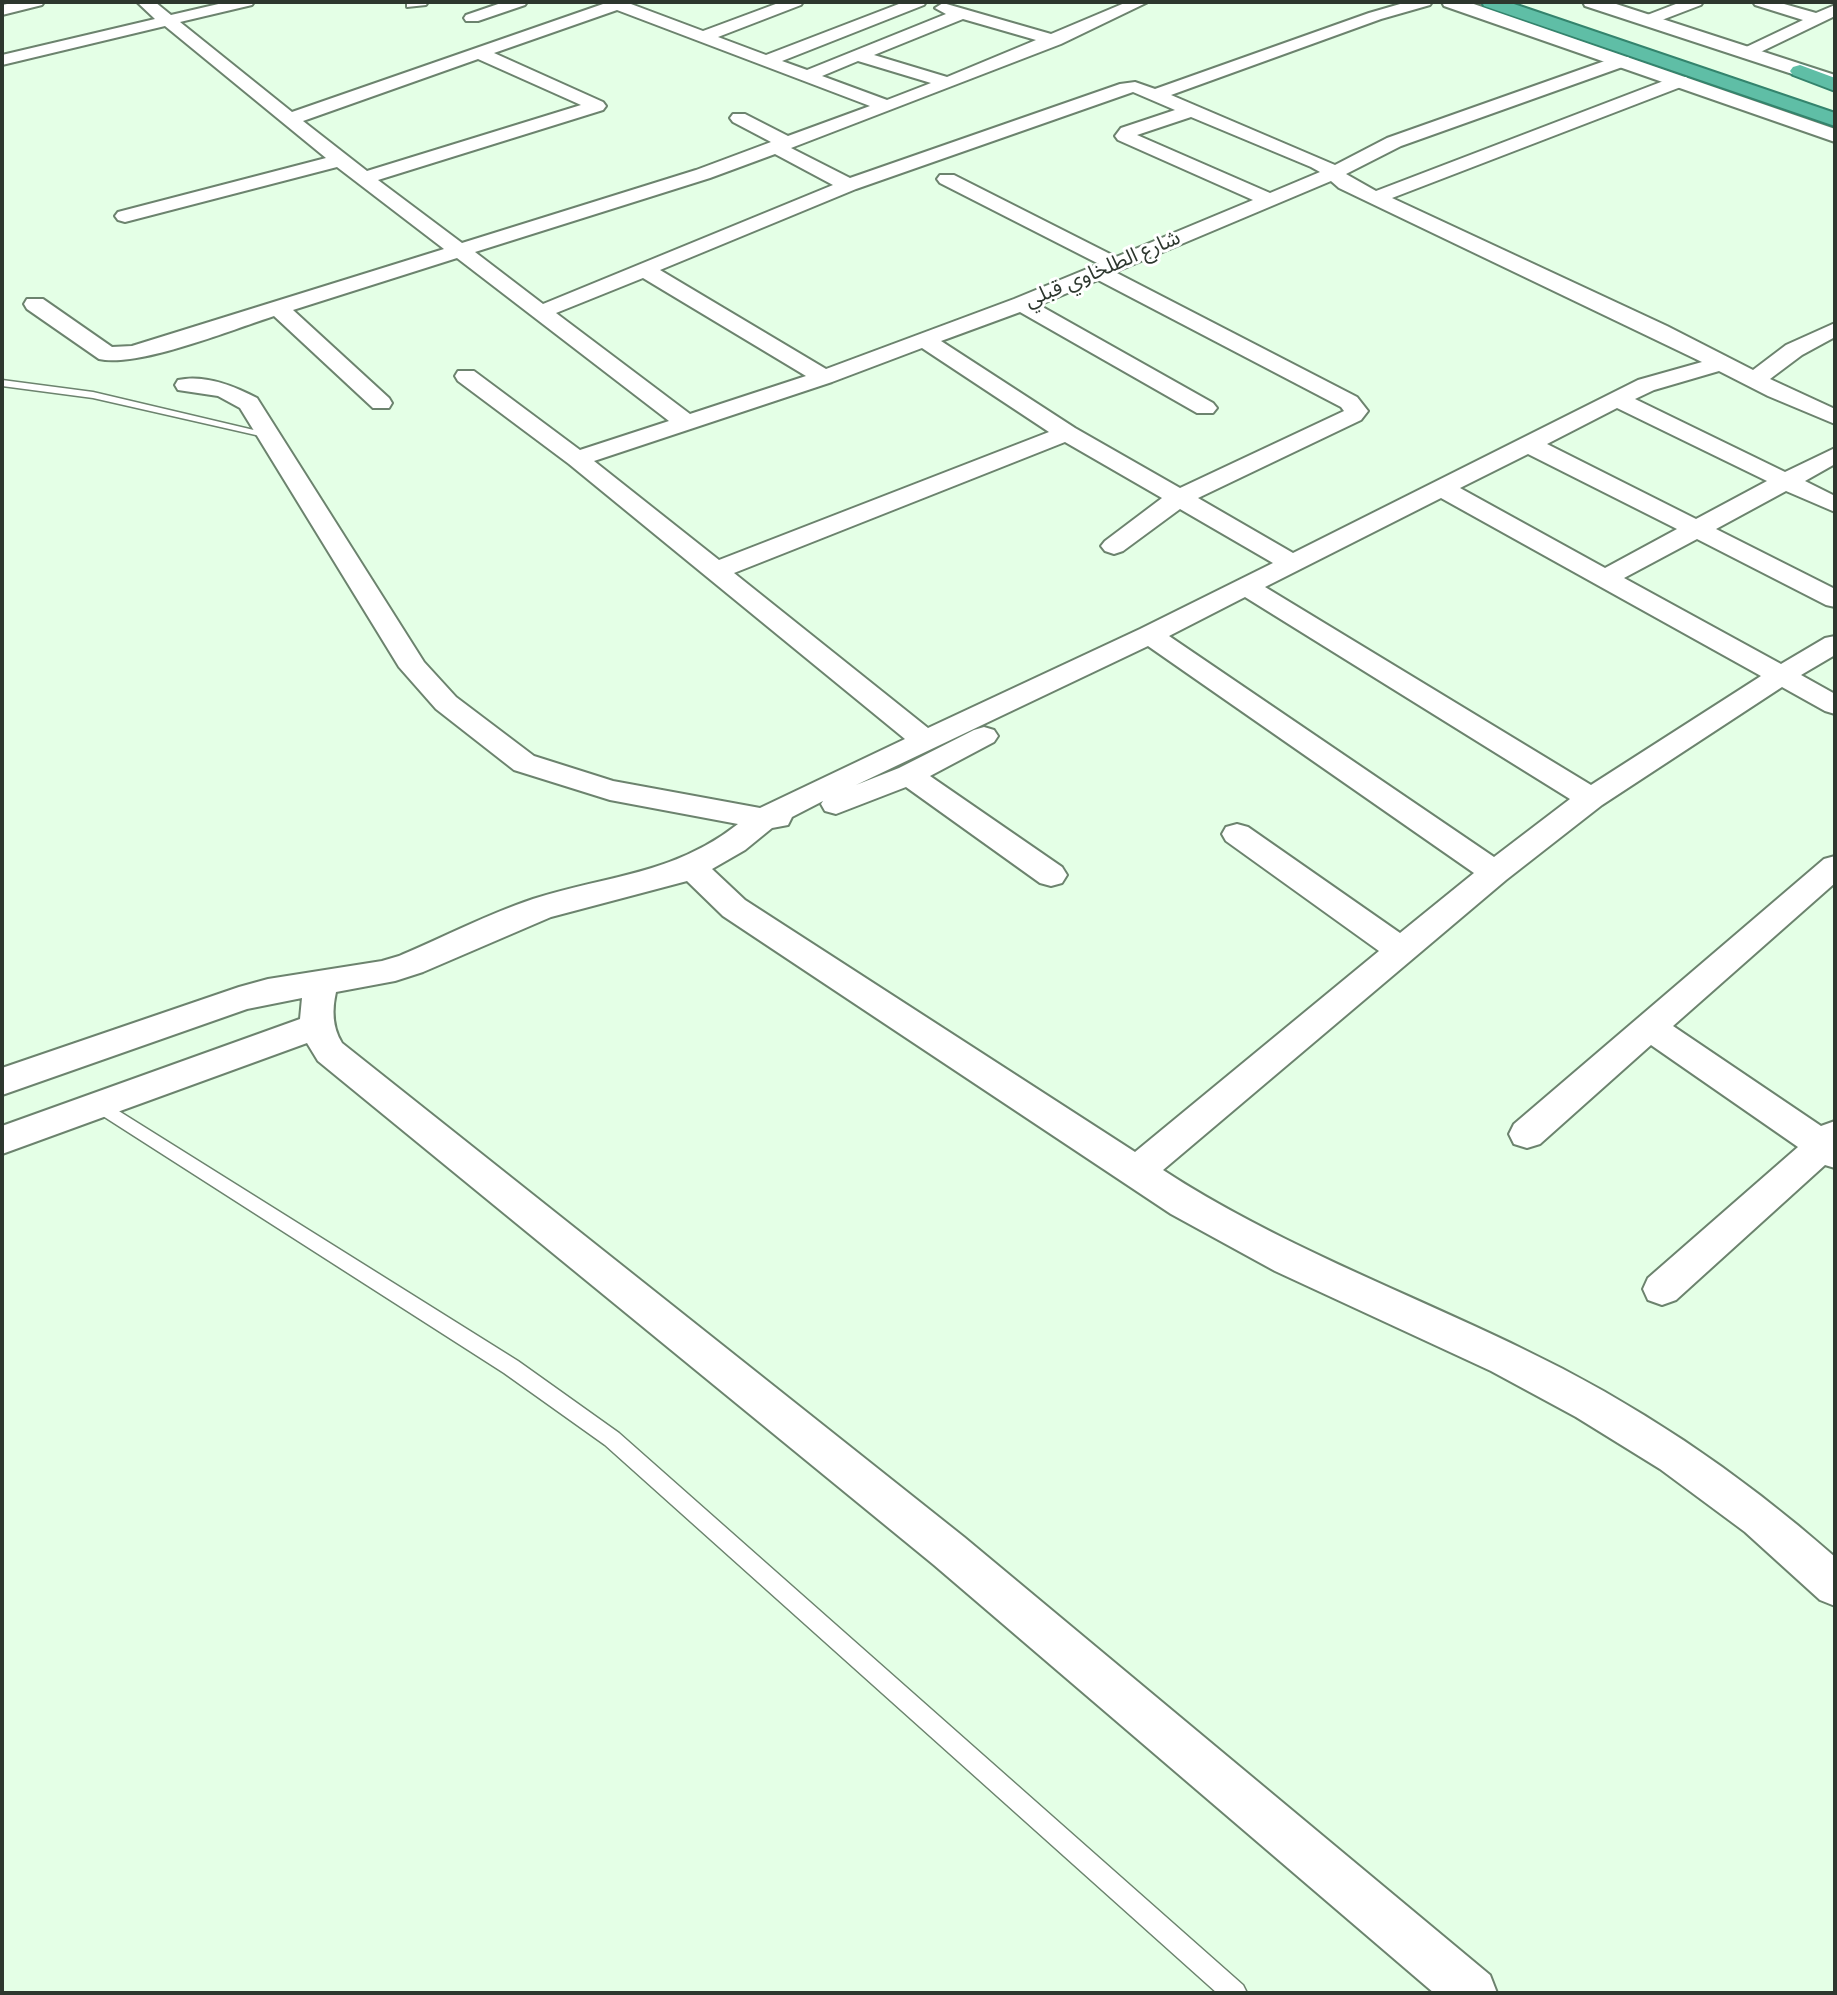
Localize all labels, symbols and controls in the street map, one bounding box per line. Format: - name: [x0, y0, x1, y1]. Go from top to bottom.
- street label: شارع الطلخاوي قبلي: [1022, 226, 1184, 314]

